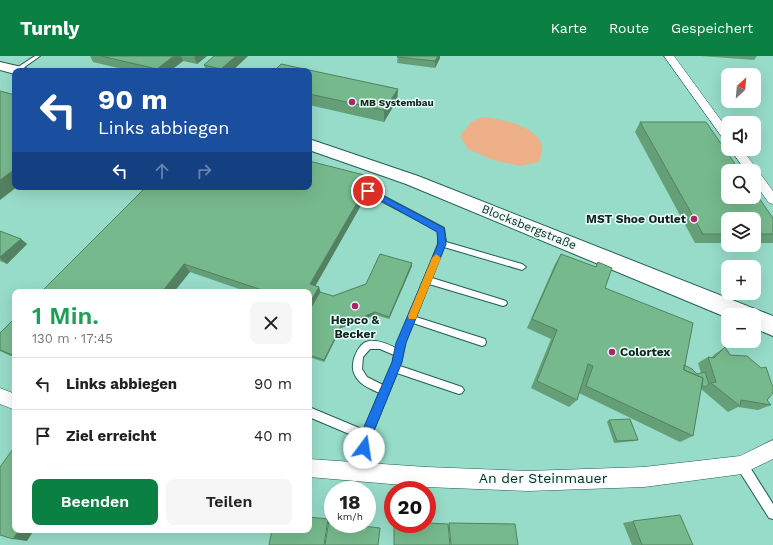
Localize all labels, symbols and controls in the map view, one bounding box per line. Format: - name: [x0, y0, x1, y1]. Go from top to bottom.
- text: Turnly: [20, 17, 80, 40]
- text: Karte: [551, 20, 587, 36]
- text: Route: [609, 20, 649, 36]
- text: Gespeichert: [671, 20, 753, 36]
- north arrow: [721, 68, 761, 108]
- map controls: [721, 68, 761, 348]
- text: 90 m: [98, 83, 168, 116]
- icon: left: [32, 84, 84, 136]
- marker: MB Systembau: [347, 97, 357, 107]
- place label: MB Systembau: [360, 97, 434, 108]
- button: sound: [721, 116, 761, 156]
- text: Links abbiegen: [98, 117, 229, 138]
- icon: left: [109, 160, 131, 182]
- icon: ahead: [151, 160, 173, 182]
- icon: right: [193, 160, 215, 182]
- button: search: [721, 164, 761, 204]
- pin: [351, 174, 385, 208]
- icon: arrive: [357, 180, 379, 202]
- street label: Blocksbergstraße: [480, 202, 579, 252]
- place label: MST Shoe Outlet: [586, 212, 687, 226]
- button: layers: [721, 212, 761, 252]
- marker: MST Shoe Outlet: [689, 214, 699, 224]
- button: +: [721, 260, 761, 300]
- marker: Hepco & Becker: [350, 301, 360, 311]
- text: 1 Min.: [32, 302, 99, 330]
- button: close: [250, 302, 292, 344]
- button: −: [721, 308, 761, 348]
- place label: Hepco & Becker: [331, 313, 380, 341]
- text: 130 m · 17:45: [32, 331, 113, 346]
- place label: Colortex: [620, 345, 670, 359]
- marker: Colortex: [607, 347, 617, 357]
- icon: left: [32, 373, 54, 395]
- text: Links abbiegen: [66, 375, 177, 393]
- text: 90 m: [254, 375, 292, 393]
- icon: arrive: [32, 425, 54, 447]
- text: Ziel erreicht: [66, 427, 156, 445]
- text: 40 m: [254, 427, 292, 445]
- position arrow: [343, 427, 385, 469]
- street label: An der Steinmauer: [479, 470, 608, 486]
- button: Beenden: [32, 479, 158, 525]
- button: Teilen: [166, 479, 292, 525]
- speed limit sign: 20: [384, 481, 436, 533]
- text: 18: [339, 490, 361, 514]
- text: km/h: [337, 511, 363, 522]

